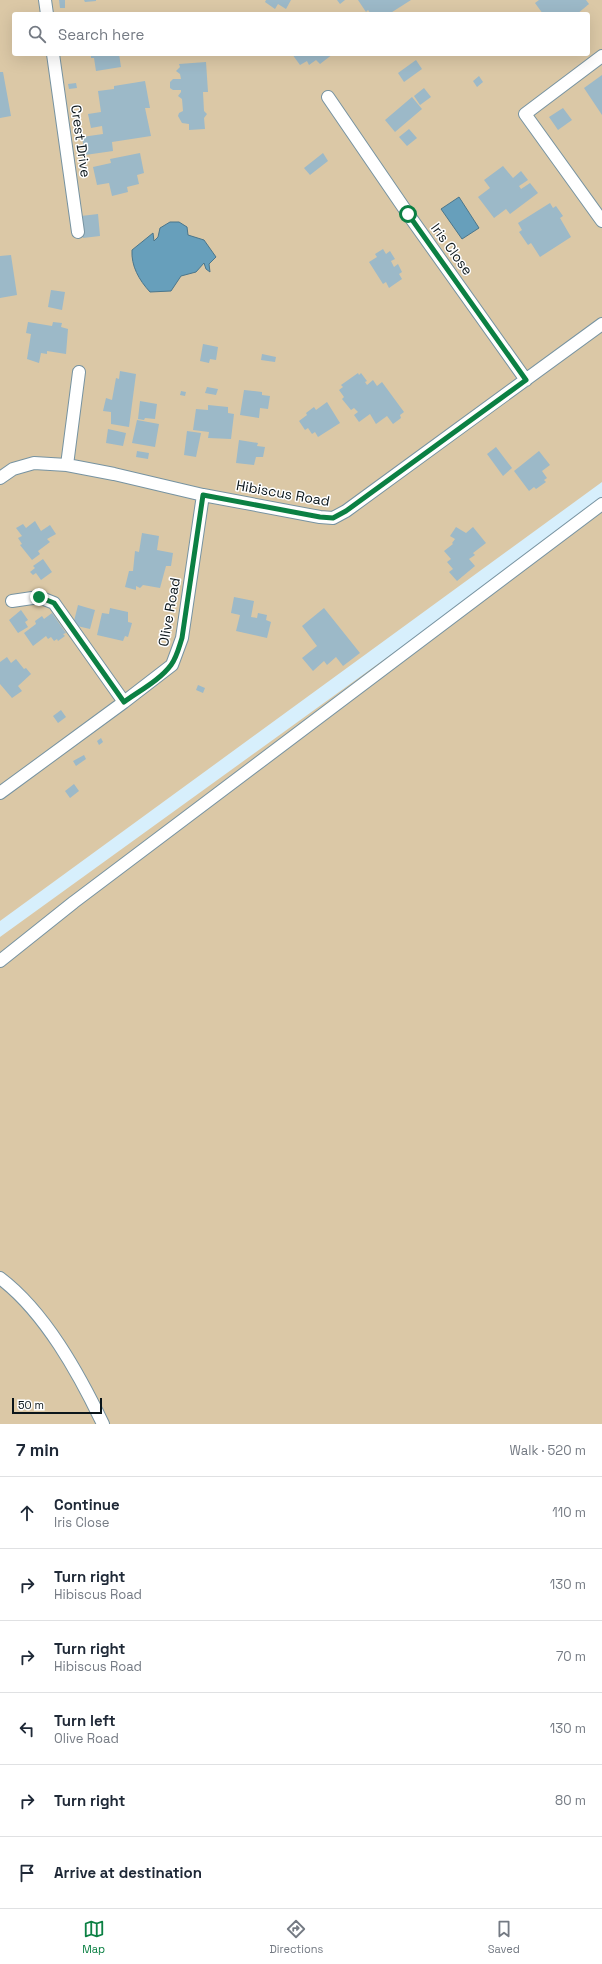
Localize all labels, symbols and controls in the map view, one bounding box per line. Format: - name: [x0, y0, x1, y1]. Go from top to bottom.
- search box: [12, 12, 590, 56]
- icon: search: [26, 23, 48, 45]
- text: Search here: [58, 25, 144, 44]
- street label: Crest Drive: [67, 104, 95, 178]
- route start: [399, 205, 417, 223]
- street label: Iris Close: [427, 220, 477, 278]
- street label: Hibiscus Road: [235, 476, 331, 510]
- street label: Olive Road: [154, 576, 184, 648]
- route end: [30, 588, 48, 606]
- scale bar: [12, 1396, 102, 1415]
- text: 50 m: [18, 1398, 44, 1412]
- text: 7 min: [16, 1439, 59, 1461]
- text: Walk · 520 m: [510, 1442, 586, 1459]
- text: Continue: [54, 1495, 120, 1514]
- icon: ahead: [16, 1502, 38, 1524]
- text: 110 m: [552, 1504, 586, 1521]
- text: Iris Close: [54, 1514, 110, 1531]
- text: Turn right: [54, 1567, 125, 1586]
- icon: right: [16, 1574, 38, 1596]
- text: 130 m: [550, 1576, 586, 1593]
- text: Hibiscus Road: [54, 1586, 142, 1603]
- text: Turn right: [54, 1639, 125, 1658]
- icon: right: [16, 1646, 38, 1668]
- text: 70 m: [556, 1648, 586, 1665]
- text: Hibiscus Road: [54, 1658, 142, 1675]
- text: Turn left: [54, 1711, 116, 1730]
- icon: left: [16, 1718, 38, 1740]
- text: 130 m: [550, 1720, 586, 1737]
- text: Olive Road: [54, 1730, 119, 1747]
- icon: right: [16, 1790, 38, 1812]
- text: Turn right: [54, 1791, 125, 1810]
- text: 80 m: [555, 1792, 586, 1809]
- icon: arrive: [16, 1862, 38, 1884]
- text: Arrive at destination: [54, 1863, 202, 1882]
- tab: Map: [82, 1918, 105, 1956]
- tab: Directions: [269, 1918, 323, 1956]
- tab: Saved: [488, 1918, 520, 1956]

